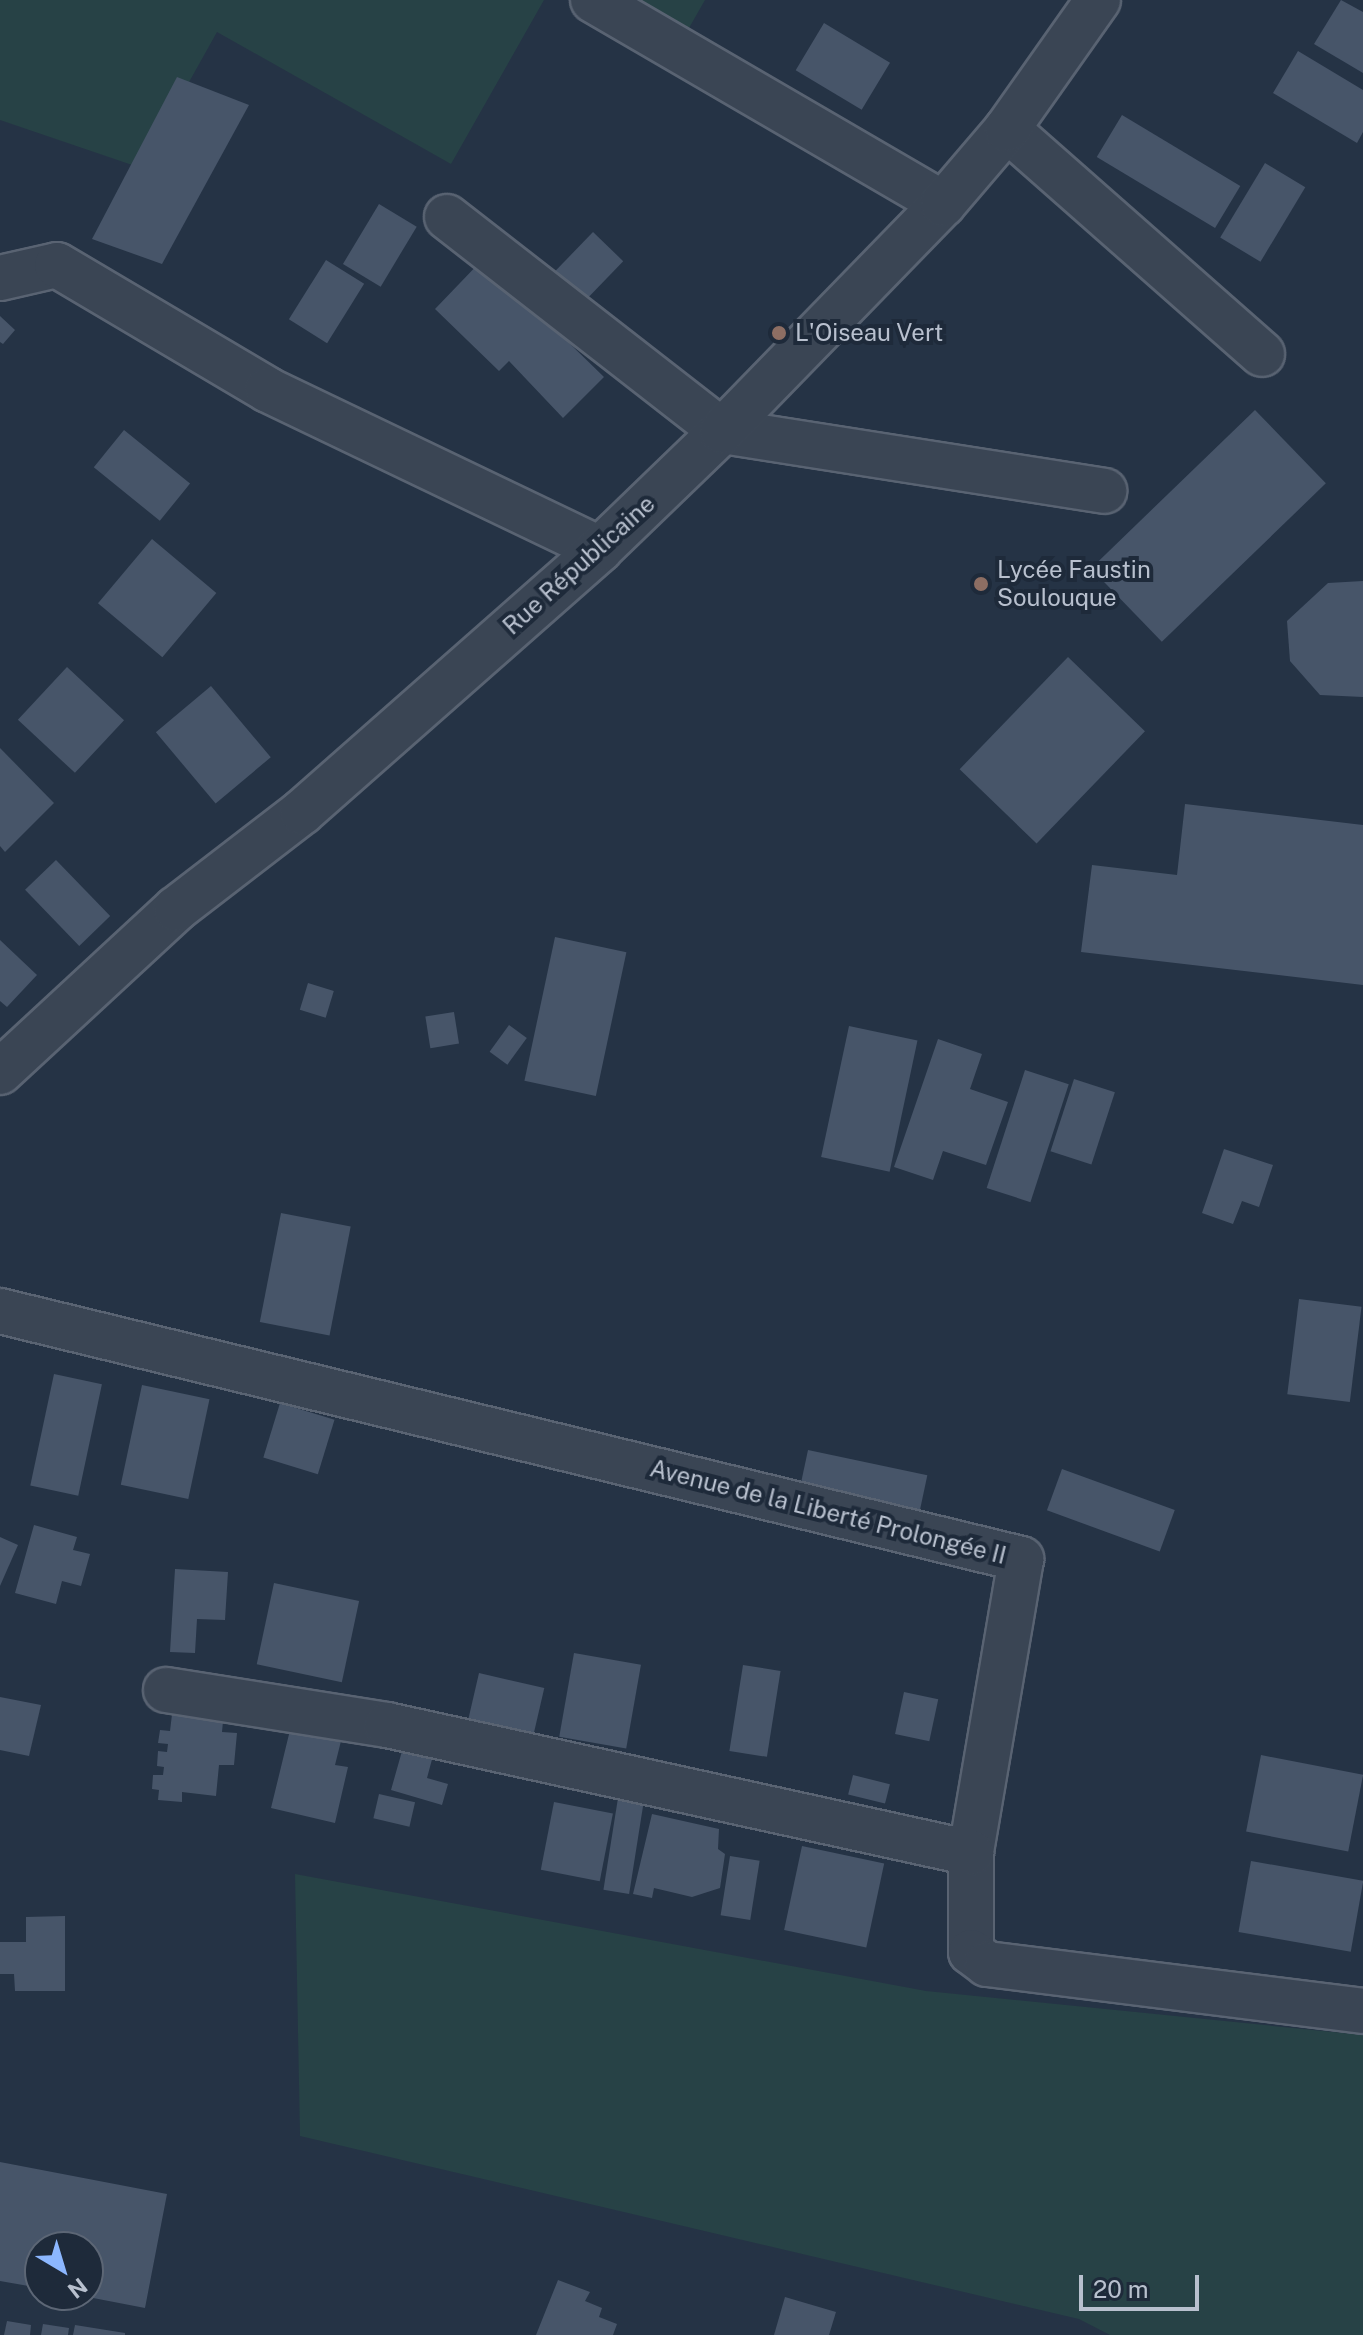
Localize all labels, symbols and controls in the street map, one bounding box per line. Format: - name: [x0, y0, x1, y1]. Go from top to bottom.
- place label: L'Oiseau Vert: [795, 319, 944, 347]
- marker: L'Oiseau Vert: [770, 324, 788, 342]
- street label: Rue Républicaine: [497, 489, 661, 641]
- place label: Lycée Faustin Soulouque: [997, 556, 1151, 612]
- marker: Lycée Faustin Soulouque: [972, 575, 990, 593]
- street label: Avenue de la Liberté Prolongée II: [647, 1454, 1009, 1570]
- north arrow: [24, 2231, 104, 2311]
- scale bar: [1083, 2259, 1203, 2309]
- text: N: [63, 2273, 92, 2304]
- text: 20 m: [1093, 2275, 1149, 2303]

